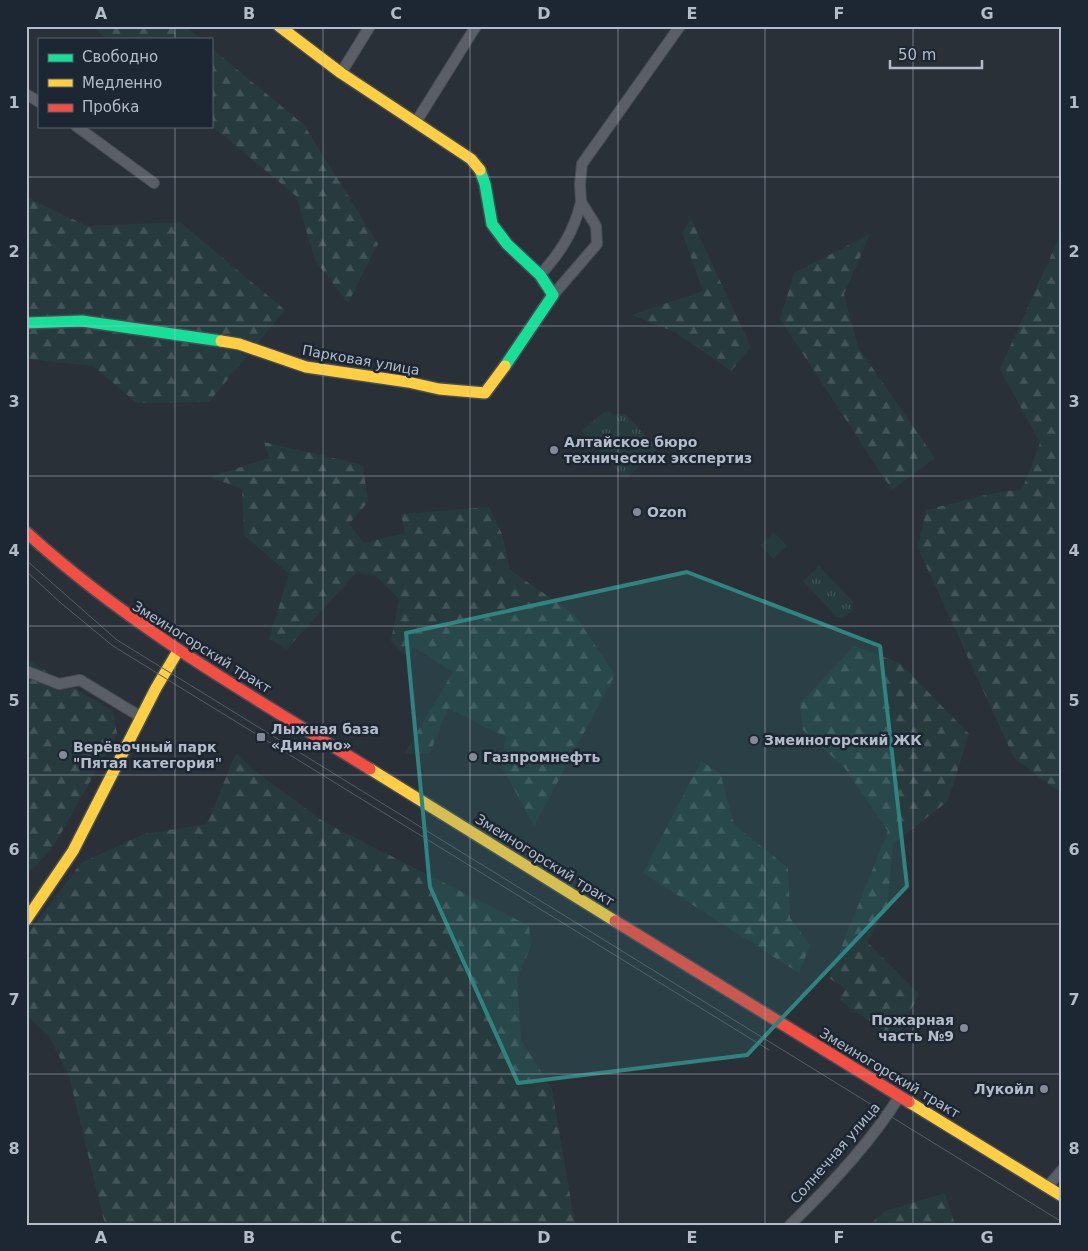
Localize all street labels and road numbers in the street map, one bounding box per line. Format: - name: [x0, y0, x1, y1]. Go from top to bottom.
- street label: Парковая улица: [301, 342, 421, 378]
- street label: Змеиногорский тракт: [130, 598, 274, 696]
- street label: Змеиногорский тракт: [473, 811, 617, 909]
- street label: Змеиногорский тракт: [817, 1025, 963, 1121]
- street label: Солнечная улица: [787, 1099, 883, 1207]

